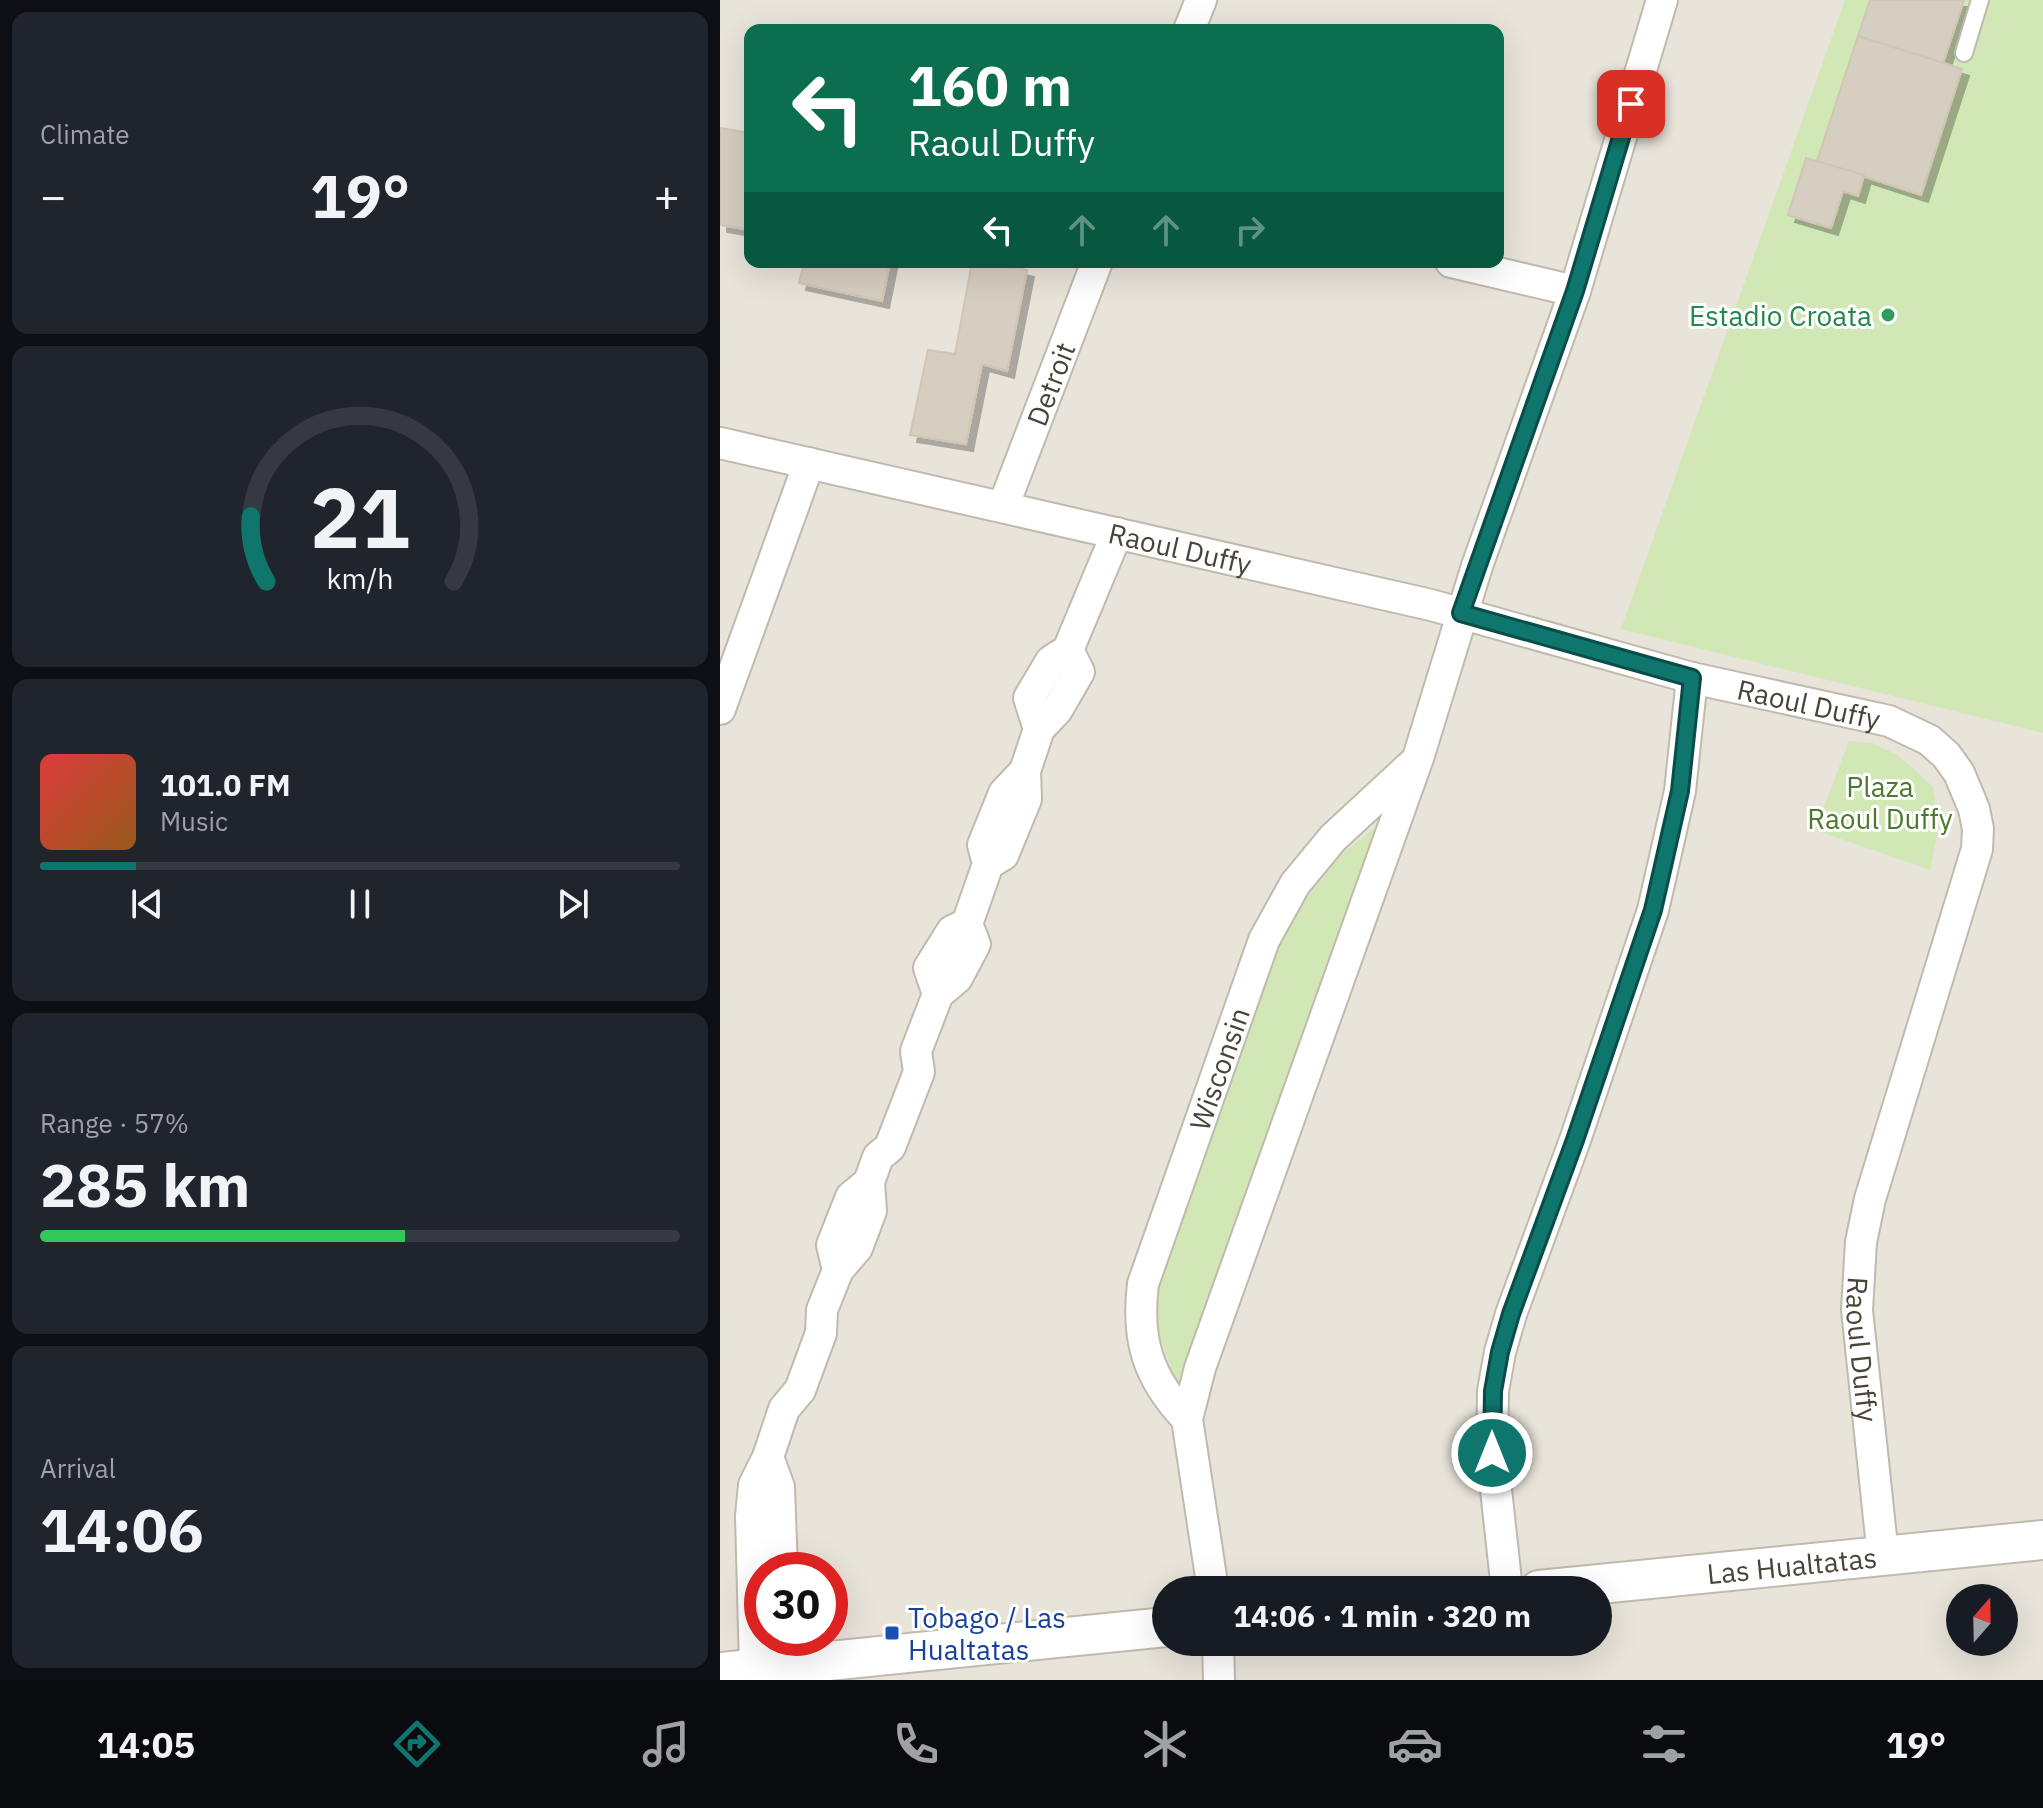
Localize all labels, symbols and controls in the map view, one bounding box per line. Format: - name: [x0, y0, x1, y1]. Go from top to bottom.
- text: 160 m: [908, 49, 1072, 121]
- icon: left: [776, 56, 880, 160]
- pin: [1597, 70, 1665, 138]
- icon: arrive: [1609, 82, 1653, 126]
- text: Climate: [40, 117, 130, 151]
- text: Raoul Duffy: [908, 119, 1095, 166]
- text: 19°: [310, 156, 410, 235]
- text: −: [40, 167, 66, 224]
- text: +: [654, 167, 680, 224]
- icon: left: [976, 208, 1020, 252]
- icon: ahead: [1060, 208, 1104, 252]
- icon: ahead: [1144, 208, 1188, 252]
- icon: right: [1228, 208, 1272, 252]
- place label: Estadio Croata: [1689, 297, 1872, 334]
- marker: Estadio Croata: [1879, 306, 1897, 324]
- street label: Detroit: [1017, 337, 1083, 431]
- text: 21: [310, 463, 410, 571]
- street label: Raoul Duffy: [1105, 514, 1255, 582]
- text: km/h: [326, 561, 394, 598]
- street label: Raoul Duffy: [1734, 670, 1884, 737]
- text: 101.0 FM: [160, 765, 291, 804]
- park label: Plaza Raoul Duffy: [1807, 768, 1953, 837]
- text: Music: [160, 804, 228, 838]
- icon: previous: [125, 882, 169, 926]
- icon: pause: [338, 882, 382, 926]
- icon: next: [551, 882, 595, 926]
- street label: Wisconsin: [1180, 1002, 1257, 1135]
- text: Range · 57%: [40, 1106, 189, 1140]
- text: 285 km: [40, 1145, 250, 1224]
- street label: Raoul Duffy: [1839, 1276, 1887, 1424]
- position arrow: [1450, 1411, 1534, 1495]
- text: Arrival: [40, 1451, 116, 1485]
- text: 14:06: [40, 1490, 204, 1569]
- street label: Las Hualtatas: [1705, 1538, 1878, 1592]
- speed limit sign: 30: [744, 1552, 848, 1656]
- north arrow: [1946, 1584, 2018, 1656]
- map controls: [1946, 1584, 2018, 1656]
- text: 14:06 · 1 min · 320 m: [1233, 1596, 1531, 1635]
- place label: Tobago / Las Hualtatas: [908, 1599, 1066, 1668]
- marker: Tobago / Las Hualtatas: [883, 1624, 901, 1642]
- icon: directions: [389, 1716, 445, 1772]
- icon: music: [638, 1716, 694, 1772]
- icon: phone: [888, 1716, 944, 1772]
- icon: climate: [1137, 1716, 1193, 1772]
- icon: car: [1387, 1716, 1443, 1772]
- icon: filters: [1636, 1716, 1692, 1772]
- text: 14:05: [97, 1721, 195, 1768]
- text: 19°: [1886, 1721, 1946, 1768]

